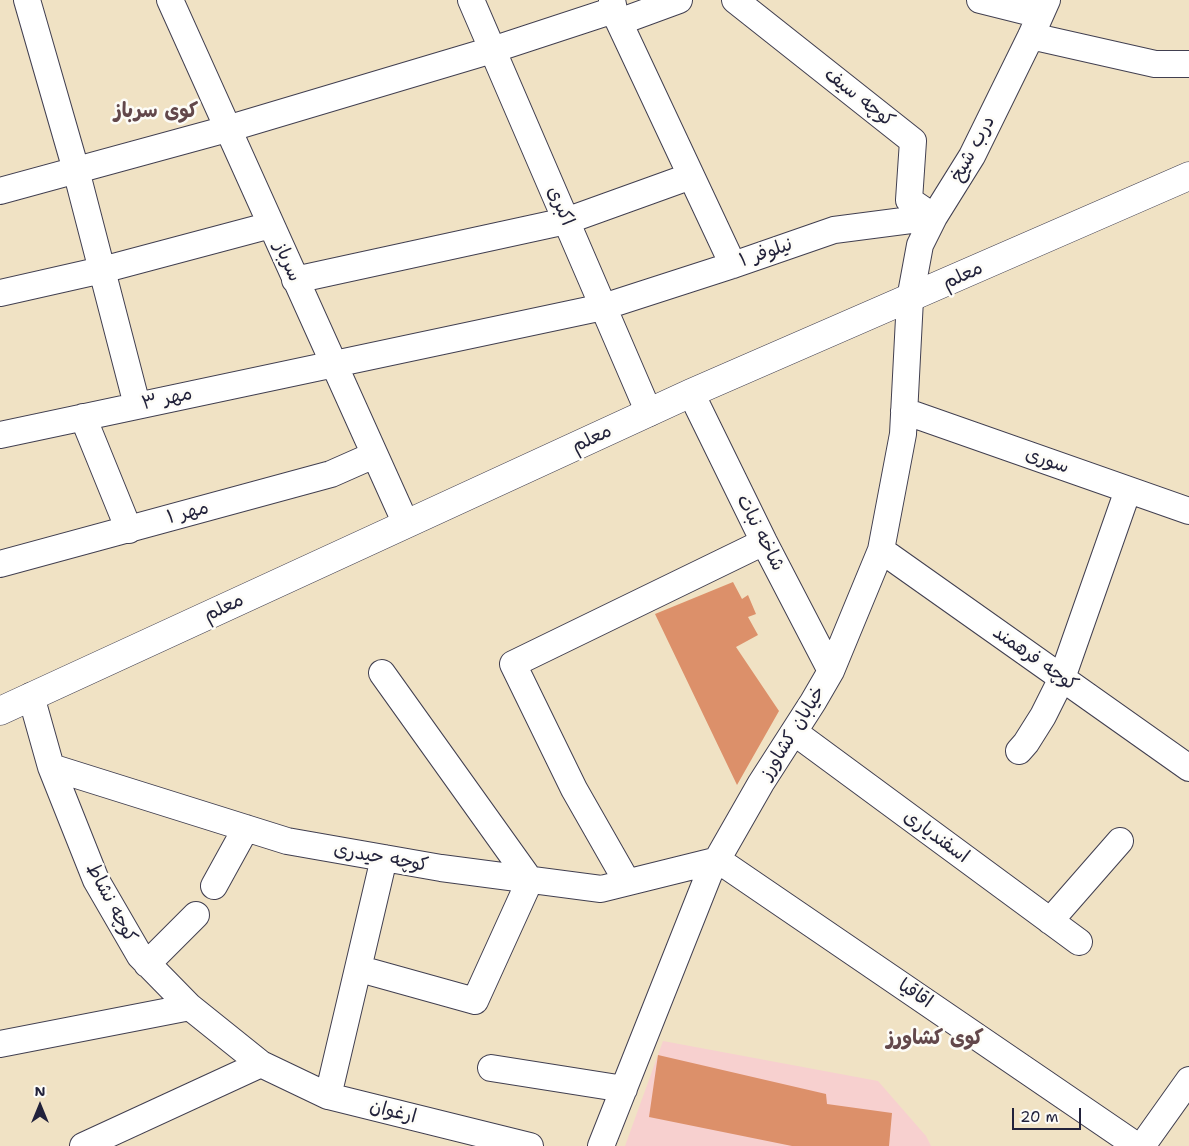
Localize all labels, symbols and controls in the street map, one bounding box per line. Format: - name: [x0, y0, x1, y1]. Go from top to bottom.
- street label: کوچه سیف: [819, 63, 899, 133]
- district label: کوی سرباز: [114, 100, 198, 124]
- street label: درب شیخ: [946, 112, 1000, 186]
- street label: اکبری: [542, 183, 578, 229]
- street label: نیلوفر ۱: [736, 233, 796, 273]
- street label: سرباز: [268, 239, 306, 285]
- street label: معلم: [939, 257, 987, 295]
- street label: مهر ۳: [140, 383, 194, 415]
- street label: معلم: [568, 420, 616, 458]
- street label: سوری: [1022, 443, 1072, 479]
- street label: شاخه نبات: [731, 491, 789, 575]
- street label: مهر ۱: [165, 497, 211, 529]
- street label: معلم: [200, 589, 248, 627]
- street label: کوچه فرهمند: [988, 621, 1082, 697]
- street label: خیابان کشاورز: [755, 682, 831, 784]
- street label: اسفندیاری: [899, 806, 973, 868]
- street label: کوچه حیدری: [332, 838, 430, 878]
- street label: کوچه نشاط: [81, 859, 141, 947]
- street label: اقاقیا: [893, 974, 937, 1014]
- district label: کوی کشاورز: [886, 1027, 984, 1051]
- north arrow: [15, 1081, 65, 1131]
- text: N: [34, 1082, 46, 1100]
- street label: ارغوان: [367, 1095, 419, 1129]
- scale bar: [1014, 1098, 1083, 1130]
- text: 20 m: [1020, 1107, 1059, 1127]

